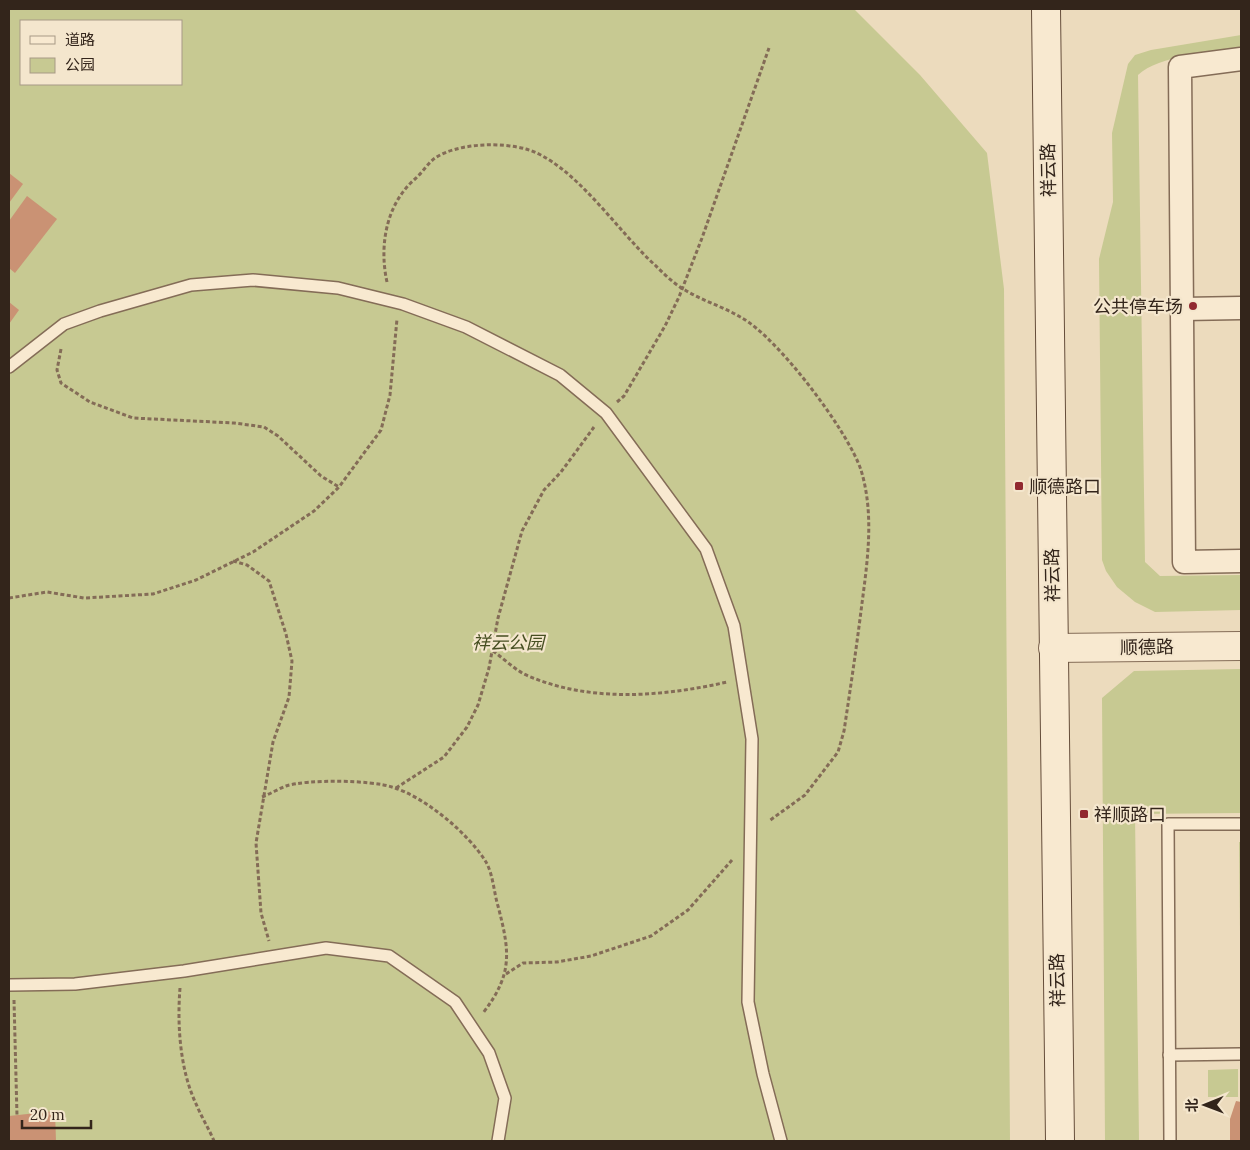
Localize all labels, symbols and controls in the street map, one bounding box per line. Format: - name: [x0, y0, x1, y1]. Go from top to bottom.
- legend: [20, 20, 182, 85]
- text: 道路: [65, 30, 95, 49]
- text: 公园: [65, 55, 95, 74]
- street label: 祥云路: [1036, 143, 1060, 197]
- place label: 公共停车场: [1093, 295, 1183, 318]
- marker: 公共停车场: [1187, 300, 1199, 312]
- place label: 顺德路口: [1029, 475, 1101, 498]
- marker: 顺德路口: [1013, 480, 1025, 492]
- street label: 祥云路: [1040, 548, 1064, 602]
- park label: 祥云公园: [472, 631, 547, 654]
- street label: 顺德路: [1120, 635, 1174, 659]
- place label: 祥顺路口: [1094, 803, 1166, 826]
- marker: 祥顺路口: [1078, 808, 1090, 820]
- street label: 祥云路: [1045, 953, 1069, 1007]
- north arrow: [1180, 1080, 1230, 1130]
- scale bar: [22, 1098, 91, 1130]
- text: 北: [1183, 1098, 1201, 1112]
- text: 20 m: [30, 1105, 65, 1124]

